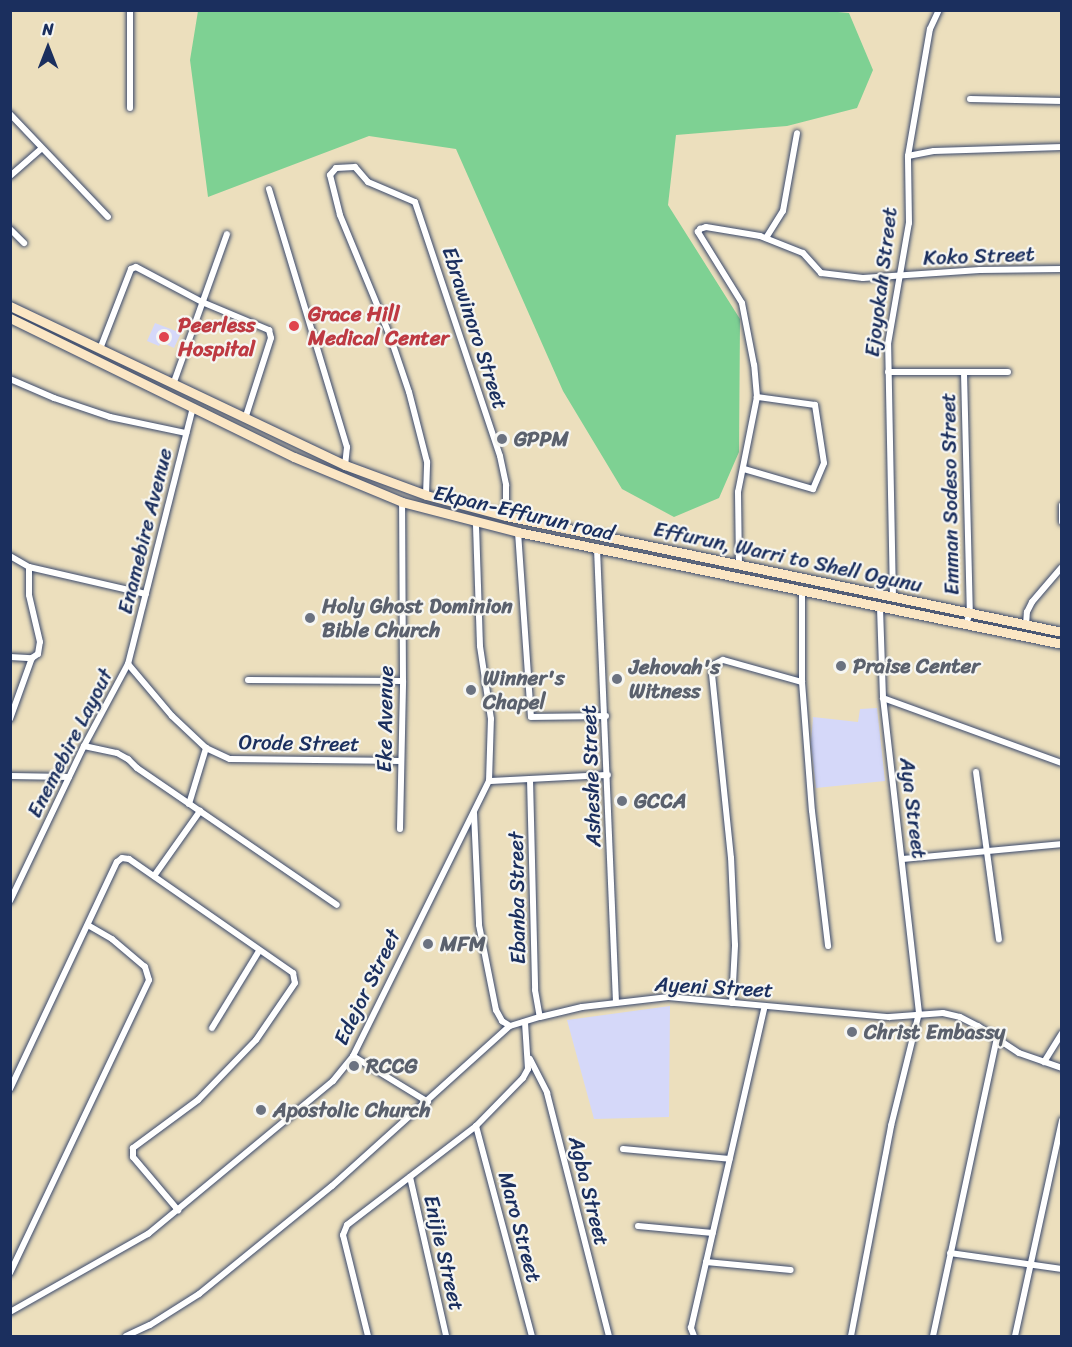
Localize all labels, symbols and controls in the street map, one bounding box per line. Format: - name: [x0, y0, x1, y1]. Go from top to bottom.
- text: N: [42, 15, 54, 44]
- north arrow: [18, 18, 78, 78]
- street label: Ejoyokah Street: [859, 206, 903, 358]
- street label: Koko Street: [923, 241, 1035, 271]
- street label: Ebrawinoro Street: [437, 243, 513, 413]
- place label: Grace Hill Medical Center: [308, 301, 449, 351]
- place label: Peerless Hospital: [178, 312, 255, 362]
- marker: Grace Hill Medical Center: [285, 317, 303, 335]
- marker: Peerless Hospital: [155, 328, 173, 346]
- street label: Emman Sodeso Street: [936, 392, 964, 596]
- place label: GPPM: [514, 426, 569, 452]
- marker: GPPM: [495, 432, 509, 446]
- street label: Enamebire Avenue: [112, 446, 178, 616]
- street label: Ekpan-Effurun road: [431, 480, 617, 546]
- street label: Effurun, Warri to Shell Ogunu: [651, 516, 925, 598]
- place label: Holy Ghost Dominion Bible Church: [322, 593, 513, 643]
- marker: Holy Ghost Dominion Bible Church: [303, 611, 317, 625]
- place label: Praise Center: [853, 653, 980, 679]
- place label: Jehovah's Witness: [629, 654, 720, 704]
- marker: Praise Center: [834, 659, 848, 673]
- street label: Enemebire Layout: [21, 664, 119, 822]
- place label: Winner's Chapel: [483, 665, 565, 715]
- street label: Eke Avenue: [371, 666, 399, 772]
- marker: Jehovah's Witness: [610, 672, 624, 686]
- marker: Winner's Chapel: [464, 683, 478, 697]
- street label: Asheshe Street: [576, 705, 606, 847]
- street label: Orode Street: [238, 729, 360, 757]
- street label: Aya Street: [894, 756, 932, 860]
- place label: GCCA: [634, 788, 687, 814]
- marker: GCCA: [615, 794, 629, 808]
- street label: Ebanba Street: [503, 831, 531, 965]
- street label: Edejor Street: [328, 925, 406, 1049]
- place label: MFM: [440, 931, 486, 957]
- marker: MFM: [421, 937, 435, 951]
- street label: Ayeni Street: [654, 971, 774, 1003]
- place label: Christ Embassy: [864, 1019, 1004, 1045]
- marker: Christ Embassy: [845, 1025, 859, 1039]
- place label: RCCG: [366, 1053, 417, 1079]
- marker: RCCG: [347, 1059, 361, 1073]
- place label: Apostolic Church: [273, 1097, 430, 1123]
- marker: Apostolic Church: [254, 1103, 268, 1117]
- street label: Agba Street: [563, 1133, 615, 1249]
- street label: Maro Street: [493, 1169, 547, 1285]
- street label: Enijie Street: [418, 1193, 470, 1313]

